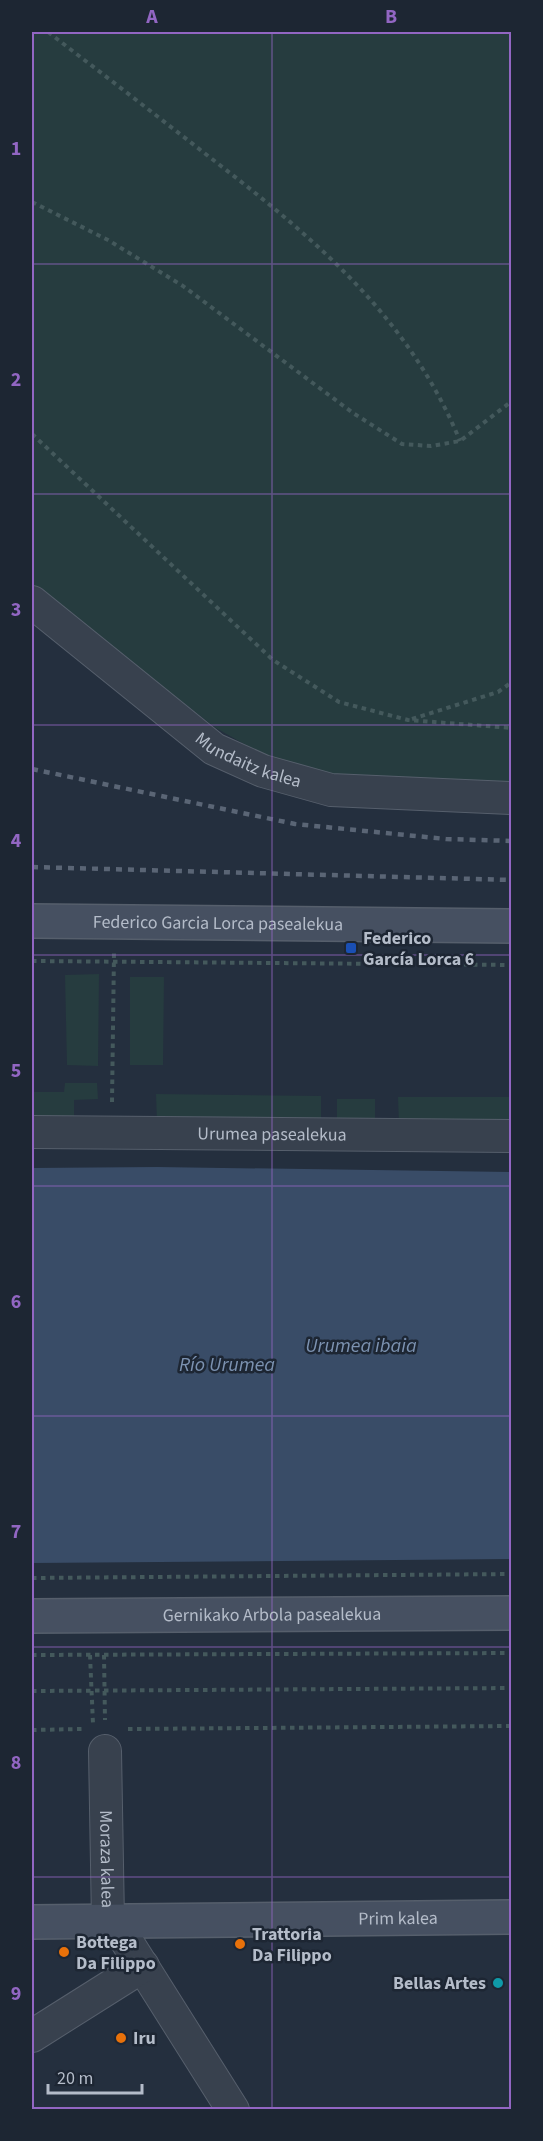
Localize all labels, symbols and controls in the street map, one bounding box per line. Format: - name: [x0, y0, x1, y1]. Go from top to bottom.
- text: A: [145, 3, 158, 31]
- text: B: [385, 3, 397, 31]
- text: 1: [11, 135, 21, 163]
- text: 2: [11, 366, 21, 394]
- text: 3: [11, 596, 21, 624]
- street label: Mundaitz kalea: [190, 727, 304, 794]
- text: 4: [11, 827, 22, 855]
- street label: Federico Garcia Lorca pasealekua: [93, 910, 343, 937]
- place label: Federico García Lorca 6: [363, 926, 474, 972]
- marker: Federico García Lorca 6: [344, 941, 358, 955]
- text: 5: [11, 1057, 21, 1085]
- street label: Urumea pasealekua: [197, 1121, 347, 1148]
- text: 6: [11, 1288, 21, 1316]
- water label: Urumea ibaia: [305, 1332, 417, 1360]
- water label: Río Urumea: [179, 1351, 275, 1379]
- text: 7: [11, 1518, 21, 1546]
- street label: Gernikako Arbola pasealekua: [163, 1602, 381, 1628]
- text: 8: [11, 1749, 21, 1777]
- street label: Moraza kalea: [93, 1810, 120, 1908]
- street label: Prim kalea: [358, 1906, 438, 1932]
- place label: Trattoria Da Filippo: [252, 1922, 332, 1968]
- place label: Bottega Da Filippo: [76, 1930, 156, 1976]
- marker: Trattoria Da Filippo: [233, 1937, 247, 1951]
- marker: Bottega Da Filippo: [57, 1945, 71, 1959]
- place label: Bellas Artes: [393, 1971, 486, 1996]
- marker: Bellas Artes: [491, 1976, 505, 1990]
- text: 9: [11, 1980, 21, 2008]
- place label: Iru: [133, 2026, 156, 2051]
- marker: Iru: [114, 2031, 128, 2045]
- scale bar: [48, 2057, 142, 2095]
- text: 20 m: [57, 2066, 93, 2091]

